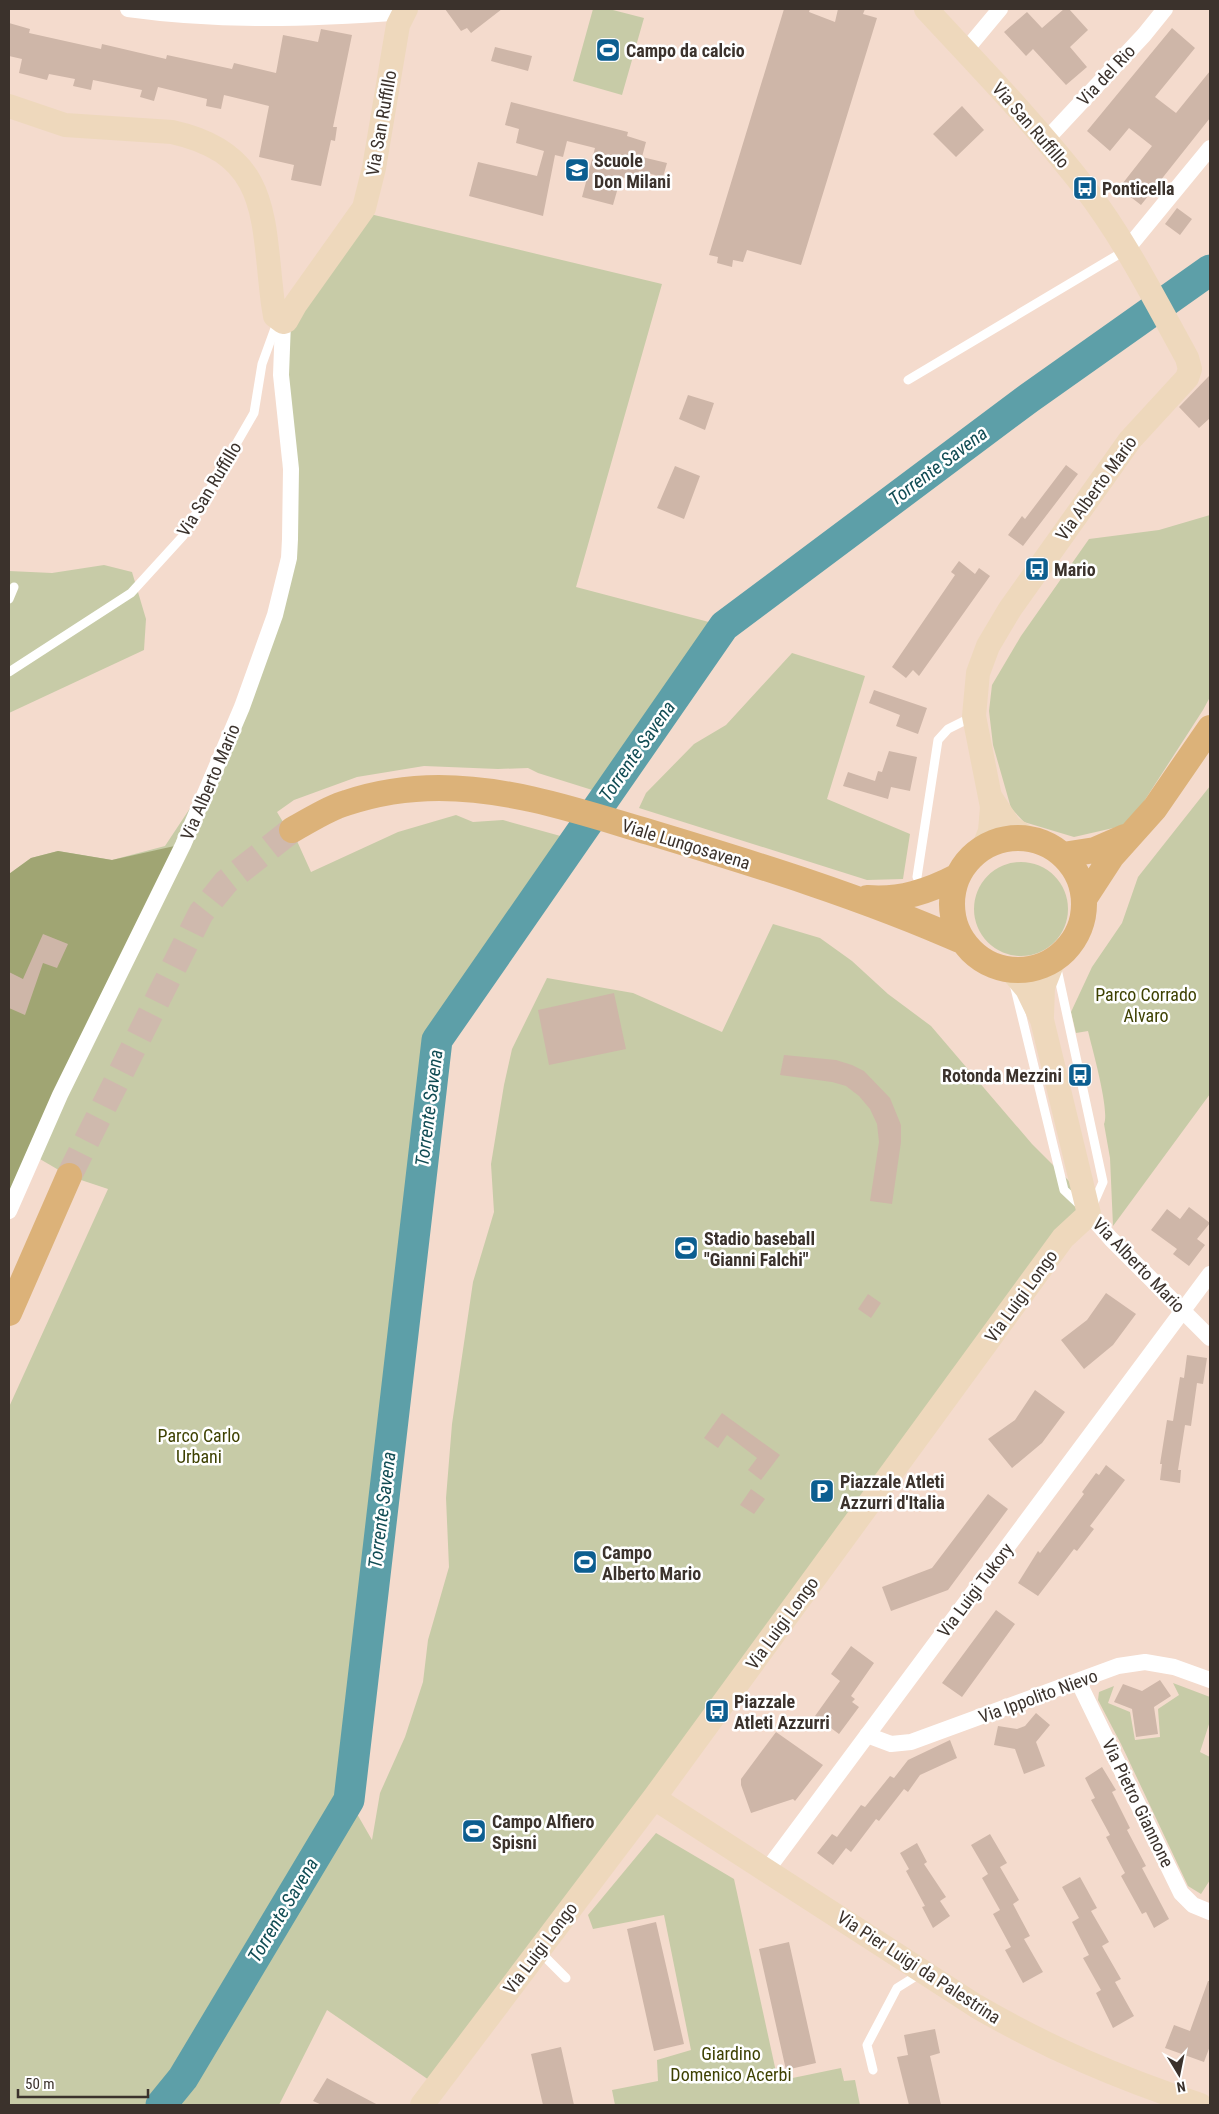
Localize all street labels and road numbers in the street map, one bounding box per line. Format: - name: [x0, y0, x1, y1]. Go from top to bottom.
- street label: Via del Rio: [1073, 40, 1139, 110]
- street label: Via San Ruffillo: [361, 69, 401, 177]
- street label: Via San Ruffillo: [988, 78, 1074, 172]
- street label: Via Alberto Mario: [1051, 432, 1141, 544]
- street label: Via San Ruffillo: [173, 438, 245, 540]
- street label: Via Alberto Mario: [176, 721, 244, 843]
- street label: Viale Lungosavena: [619, 814, 753, 874]
- street label: Via Alberto Mario: [1088, 1213, 1190, 1317]
- street label: Via Luigi Longo: [980, 1246, 1062, 1346]
- street label: Via Luigi Tukory: [933, 1538, 1017, 1641]
- street label: Via Luigi Longo: [741, 1573, 823, 1673]
- street label: Via Ippolito Nievo: [976, 1665, 1100, 1727]
- street label: Via Pietro Giannone: [1098, 1735, 1178, 1871]
- street label: Via Luigi Longo: [499, 1898, 581, 1998]
- street label: Via Pier Luigi da Palestrina: [833, 1906, 1005, 2028]

